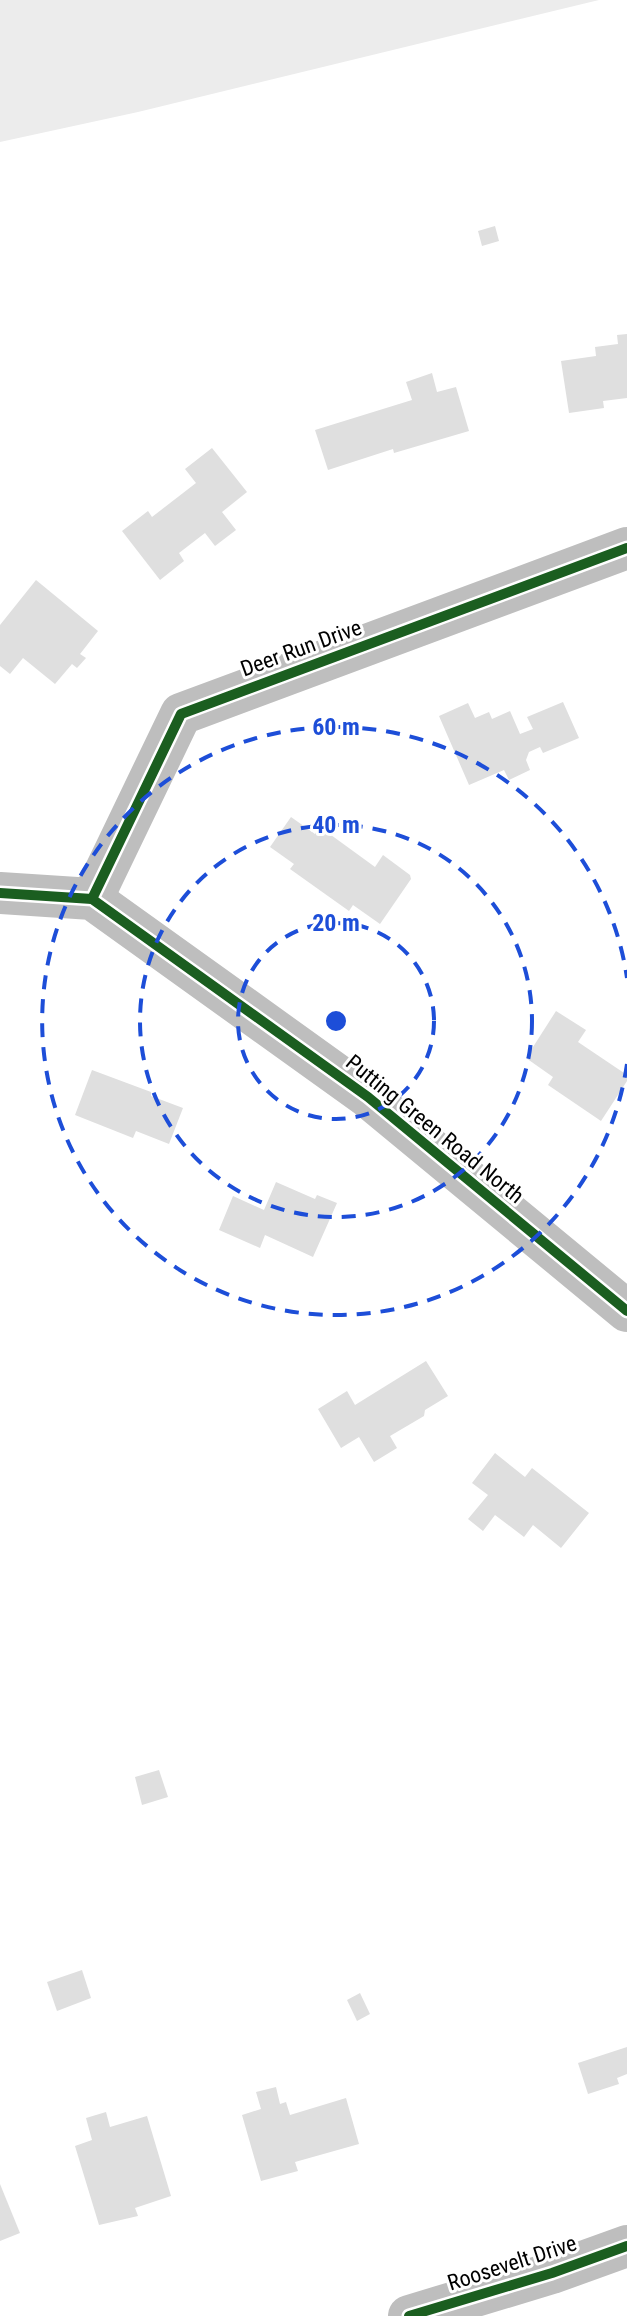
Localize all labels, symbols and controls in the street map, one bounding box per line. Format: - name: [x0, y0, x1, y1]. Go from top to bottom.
- street label: Deer Run Drive: [237, 615, 365, 681]
- text: 60 m: [312, 713, 360, 741]
- text: 40 m: [312, 811, 360, 839]
- text: 20 m: [312, 909, 360, 937]
- centre of rings: [322, 1007, 350, 1035]
- street label: Putting Green Road North: [341, 1050, 529, 1208]
- street label: Roosevelt Drive: [444, 2230, 580, 2296]

